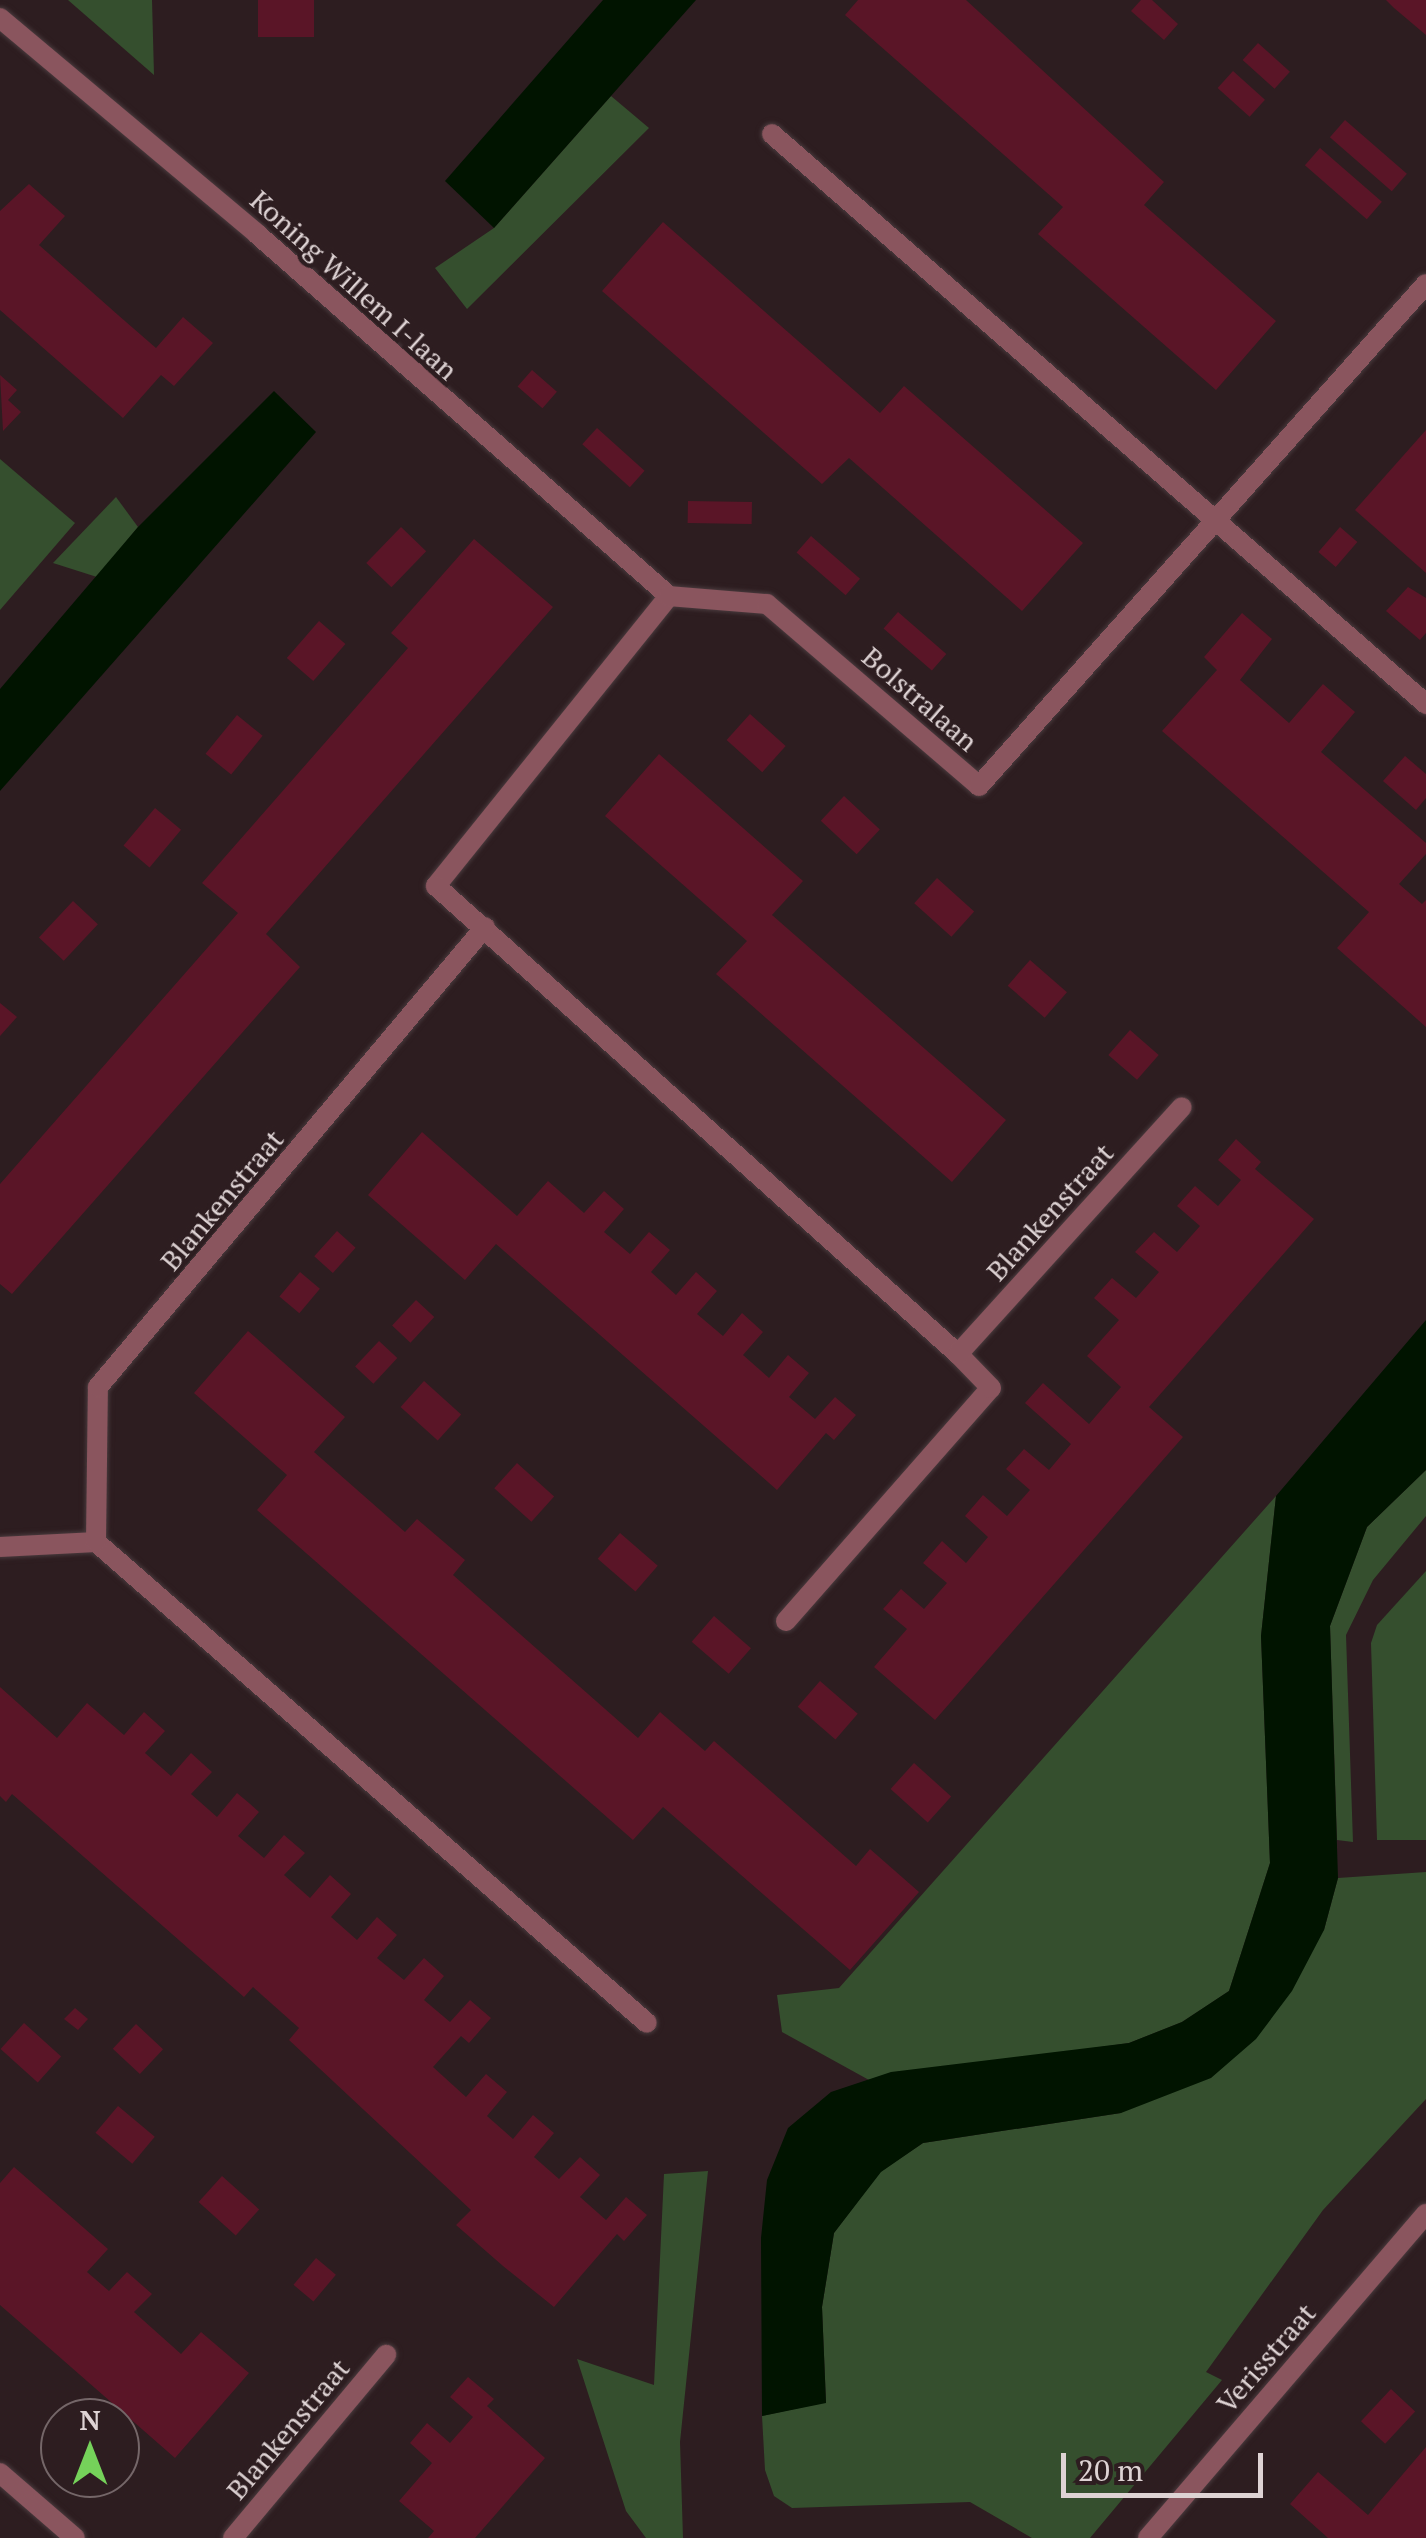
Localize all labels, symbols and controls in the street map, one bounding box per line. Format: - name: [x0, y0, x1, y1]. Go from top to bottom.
- street label: Koning Willem I-laan: [244, 183, 464, 387]
- street label: Bolstralaan: [855, 640, 985, 758]
- street label: Blankenstraat: [153, 1123, 291, 1277]
- street label: Blankenstraat: [980, 1136, 1120, 1288]
- street label: Verisstraat: [1209, 2296, 1323, 2420]
- street label: Blankenstraat: [219, 2352, 357, 2506]
- north arrow: [40, 2398, 140, 2498]
- text: N: [79, 2401, 101, 2438]
- scale bar: [1066, 2433, 1268, 2495]
- text: 20 m: [1078, 2450, 1143, 2490]

